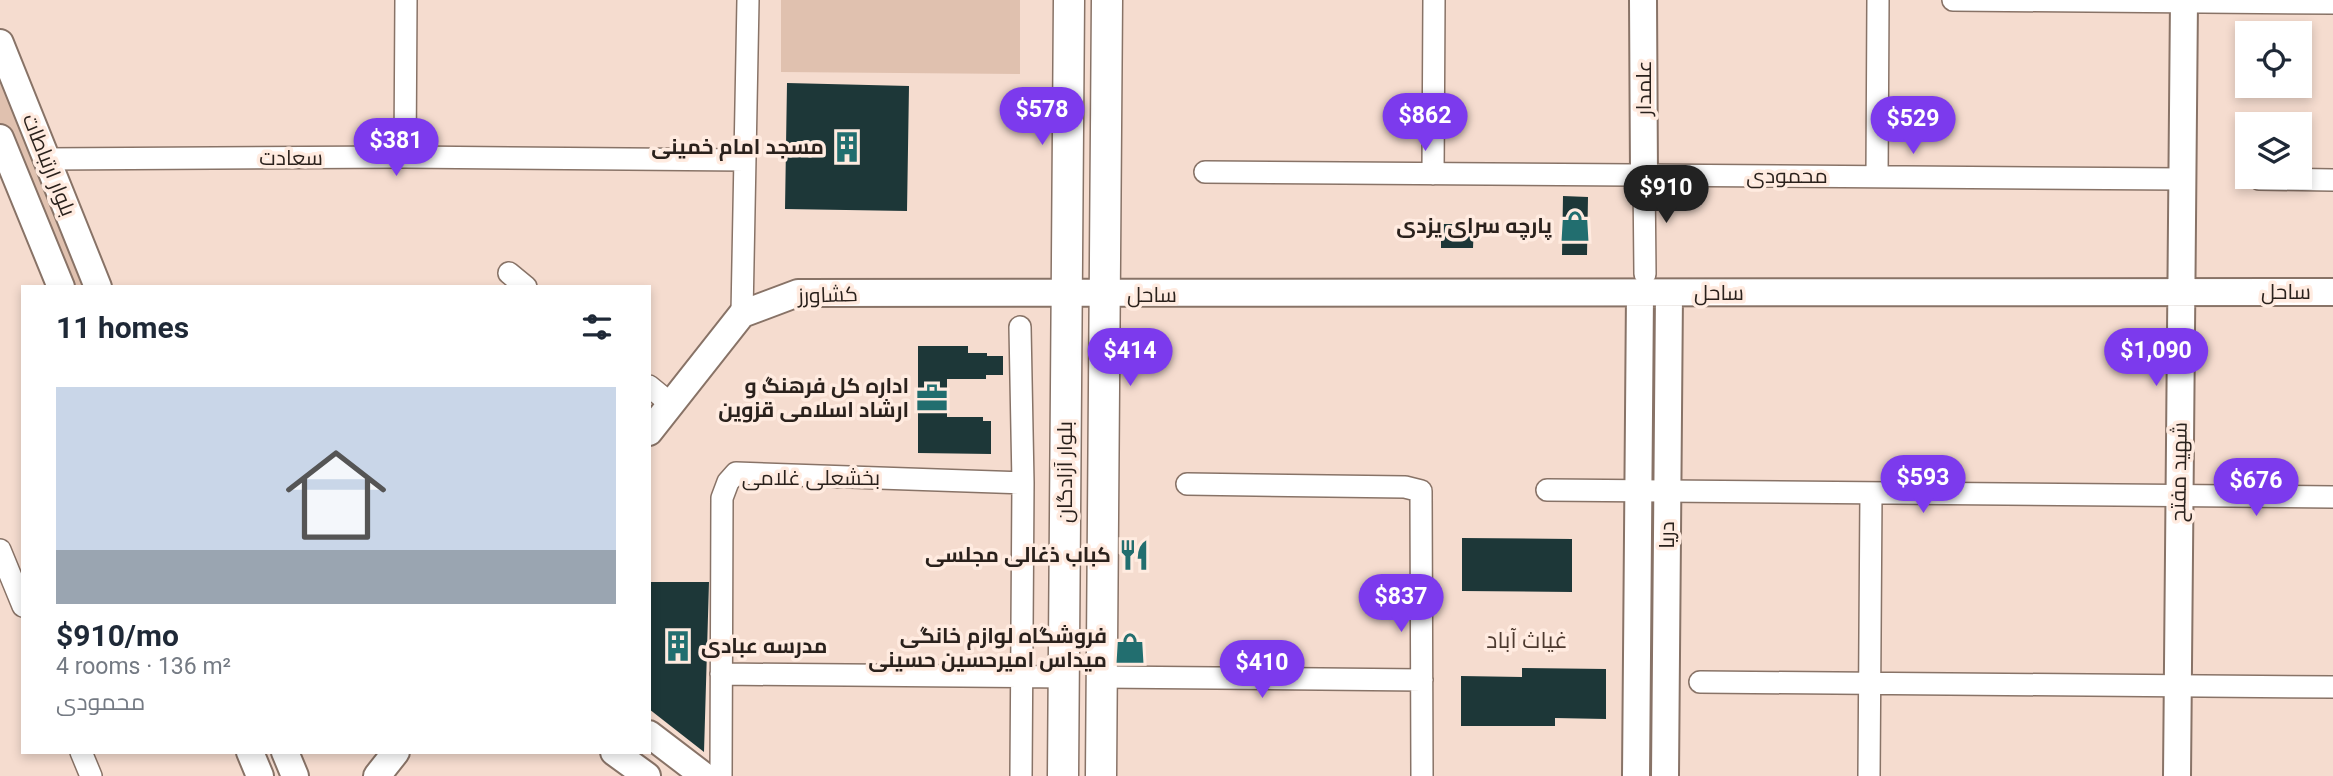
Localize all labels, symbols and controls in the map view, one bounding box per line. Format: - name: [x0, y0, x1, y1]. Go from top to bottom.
- map controls: [2235, 21, 2312, 189]
- button: locate: [2235, 21, 2312, 98]
- street label: علمدار: [1632, 60, 1656, 117]
- pin: $578: [1001, 88, 1083, 147]
- pin: $862: [1384, 94, 1466, 153]
- text: $578: [1016, 96, 1068, 123]
- pin: $529: [1872, 96, 1954, 156]
- text: $862: [1399, 102, 1451, 129]
- text: $529: [1887, 105, 1939, 132]
- street label: بلوار ارتباطات: [18, 110, 80, 220]
- button: layers: [2235, 112, 2312, 189]
- pin: $381: [355, 118, 437, 178]
- text: $381: [370, 127, 422, 154]
- building icon: مسجد امام خمینی: [830, 130, 864, 164]
- place label: مسجد امام خمینی: [651, 135, 824, 161]
- street label: سعادت: [259, 146, 323, 170]
- street label: محمودی: [1746, 164, 1828, 189]
- pin: $910: [1625, 166, 1707, 225]
- text: $910: [1640, 174, 1692, 201]
- shop icon: پارچه سرای یزدی: [1558, 209, 1592, 243]
- place label: پارچه سرای یزدی: [1396, 214, 1552, 241]
- street label: ساحل: [2261, 280, 2311, 305]
- street label: ساحل: [1694, 281, 1744, 306]
- street label: کشاورز: [797, 282, 858, 308]
- street label: ساحل: [1127, 283, 1177, 308]
- icon: filters: [578, 308, 616, 346]
- text: 11 homes: [56, 310, 189, 345]
- pin: $414: [1089, 328, 1171, 388]
- pin: $1,090: [2099, 328, 2213, 388]
- text: $414: [1104, 337, 1156, 364]
- text: $1,090: [2120, 337, 2192, 364]
- place label: اداره کل فرهنگ و ارشاد اسلامی قزوین: [718, 374, 909, 423]
- office icon: اداره کل فرهنگ و ارشاد اسلامی قزوین: [915, 381, 949, 415]
- street label: بلوار آزادگان: [1053, 421, 1078, 523]
- street label: شهید مفتح: [2166, 422, 2194, 522]
- icon: home: [273, 432, 399, 558]
- pin: $593: [1882, 456, 1964, 515]
- pin: $676: [2215, 458, 2297, 518]
- text: $593: [1897, 464, 1949, 491]
- street label: بخشعلی غلامی: [742, 466, 880, 491]
- text: $676: [2230, 467, 2282, 494]
- street label: دریا: [1655, 521, 1679, 549]
- restaurant icon: کباب ذغالی مجلسی: [1117, 538, 1151, 572]
- place label: کباب ذغالی مجلسی: [925, 543, 1111, 567]
- pin: $837: [1360, 574, 1442, 634]
- text: $837: [1375, 583, 1427, 610]
- text: $910/mo: [56, 618, 179, 653]
- place label: فروشگاه لوازم خانگی میداس امیرحسین حسینی: [868, 624, 1107, 672]
- district label: غیاث آباد: [1486, 627, 1568, 654]
- building icon: مدرسه عبادی: [661, 629, 695, 663]
- shop icon: فروشگاه لوازم خانگی میداس امیرحسین حسینی: [1113, 631, 1147, 665]
- place label: مدرسه عبادی: [701, 634, 827, 658]
- pin: $410: [1221, 640, 1303, 700]
- text: $410: [1236, 649, 1288, 676]
- text: 4 rooms · 136 m²: [56, 653, 231, 680]
- text: محمودی: [56, 689, 145, 716]

